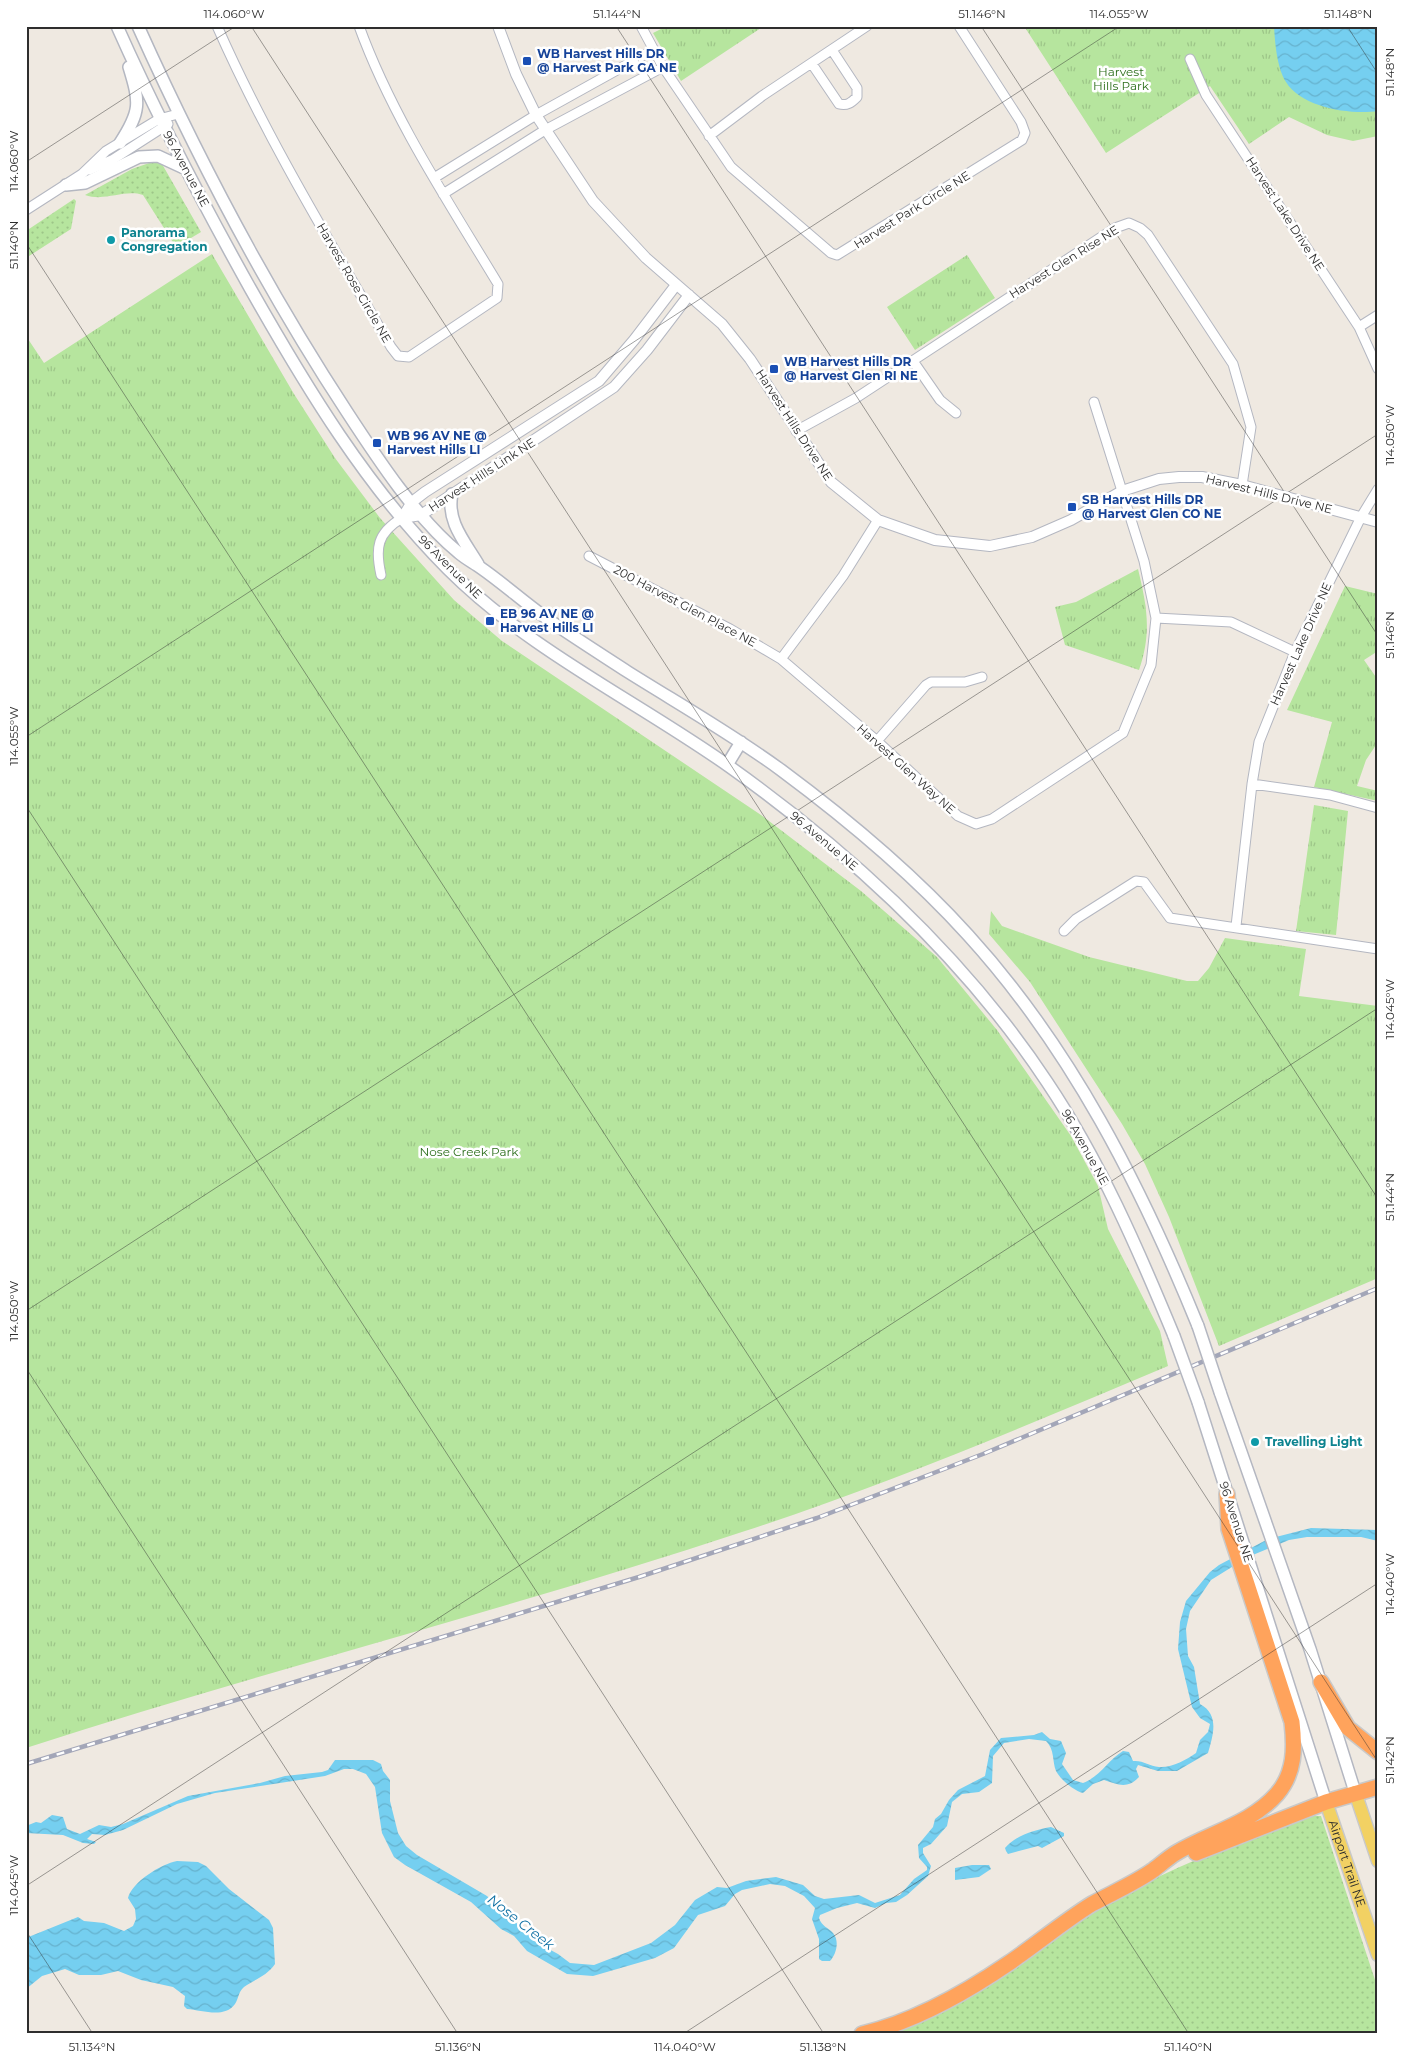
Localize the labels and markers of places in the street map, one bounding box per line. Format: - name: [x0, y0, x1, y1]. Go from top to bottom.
- place label: WB Harvest Hills DR @ Harvest Park GA NE: [537, 46, 677, 75]
- marker: WB Harvest Hills DR @ Harvest Park GA NE: [521, 55, 533, 67]
- place label: Panorama Congregation: [121, 225, 208, 254]
- marker: Panorama Congregation: [105, 234, 117, 246]
- place label: WB Harvest Hills DR @ Harvest Glen RI NE: [784, 354, 918, 383]
- marker: WB Harvest Hills DR @ Harvest Glen RI NE: [768, 363, 780, 375]
- place label: WB 96 AV NE @ Harvest Hills LI: [387, 428, 487, 457]
- marker: WB 96 AV NE @ Harvest Hills LI: [371, 437, 383, 449]
- place label: SB Harvest Hills DR @ Harvest Glen CO NE: [1082, 492, 1222, 521]
- marker: SB Harvest Hills DR @ Harvest Glen CO NE: [1066, 501, 1078, 513]
- place label: EB 96 AV NE @ Harvest Hills LI: [500, 606, 594, 635]
- marker: EB 96 AV NE @ Harvest Hills LI: [484, 615, 496, 627]
- place label: Travelling Light: [1265, 1434, 1363, 1449]
- marker: Travelling Light: [1249, 1436, 1261, 1448]

